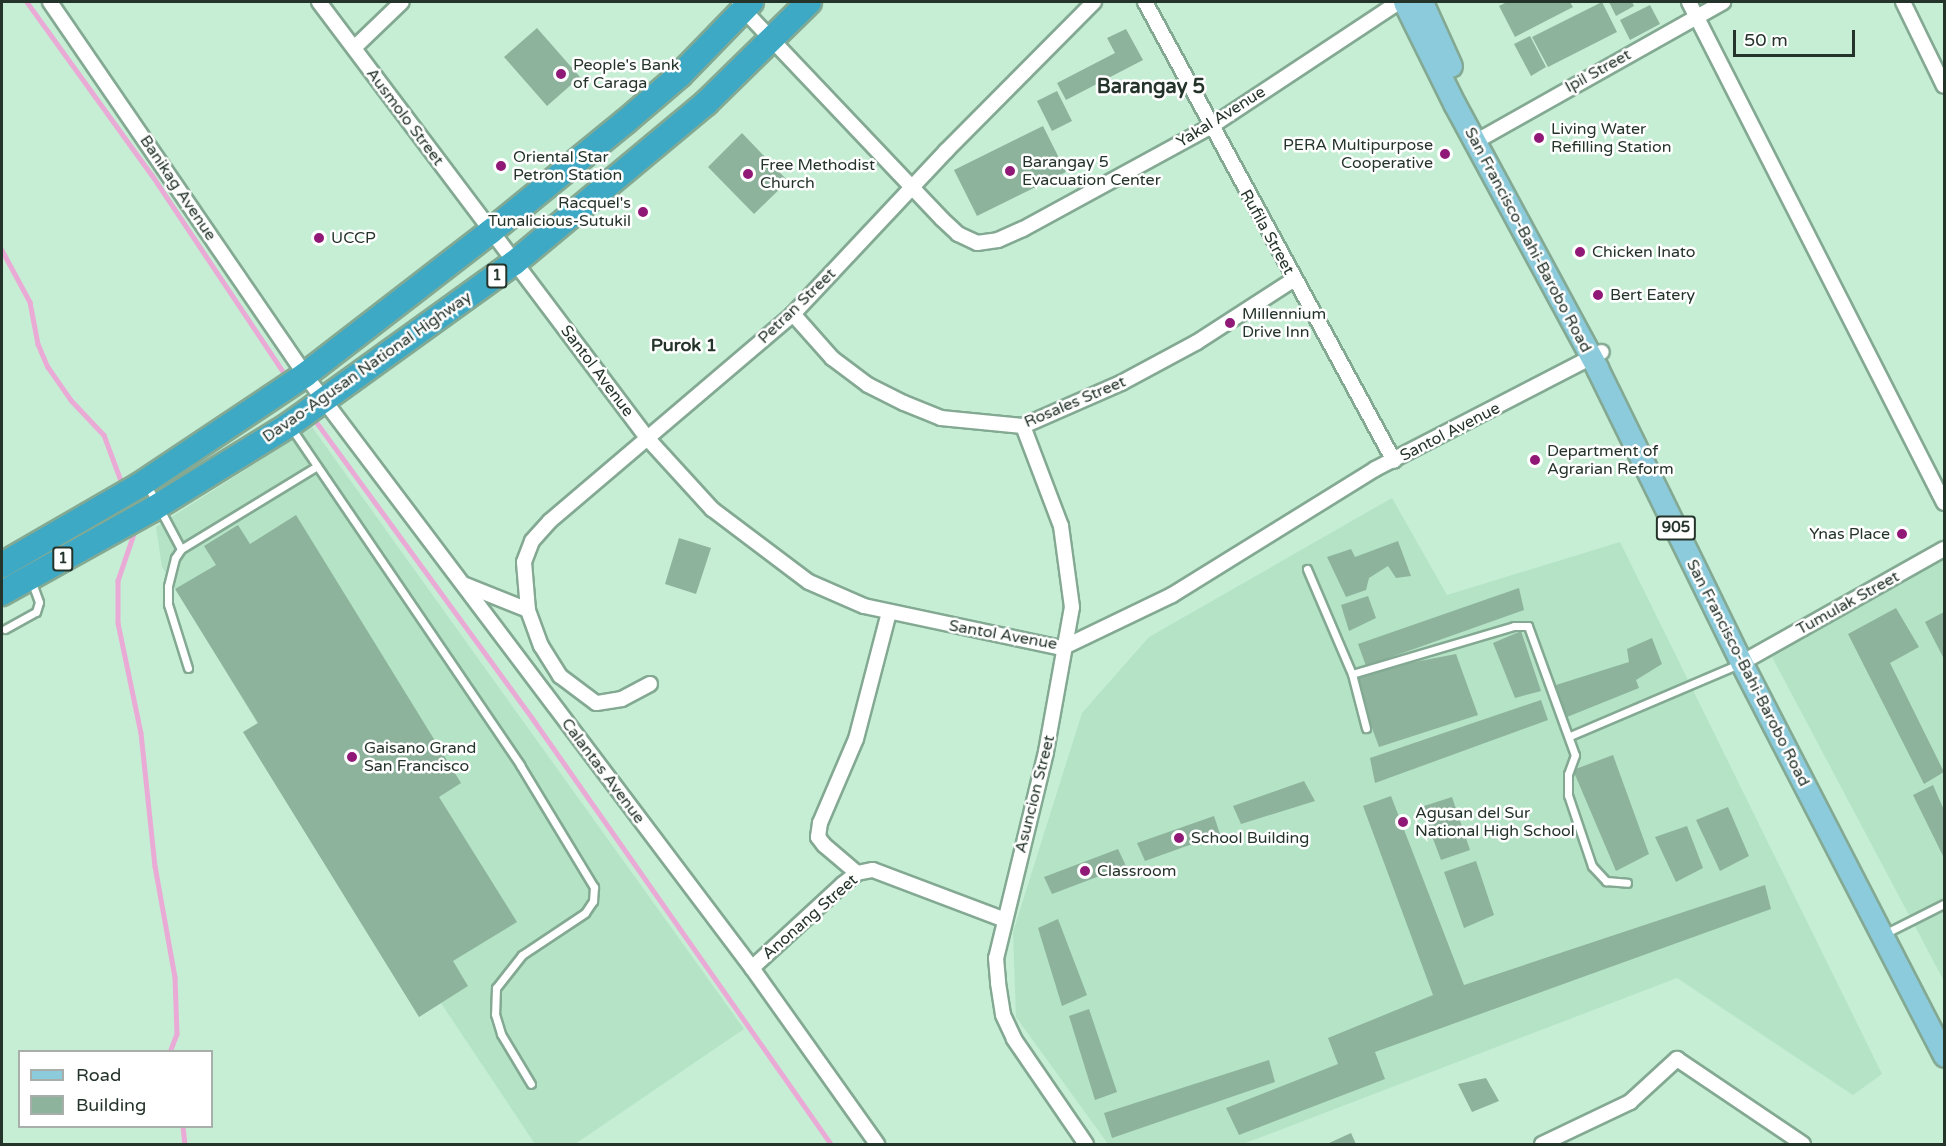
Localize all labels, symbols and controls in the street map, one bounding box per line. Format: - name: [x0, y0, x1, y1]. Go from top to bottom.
- scale bar: [1736, 18, 1858, 56]
- text: 50 m: [1744, 29, 1788, 51]
- street label: Ipil Street: [1562, 45, 1634, 97]
- place label: People's Bank of Caraga: [573, 55, 679, 93]
- street label: Ausmolo Street: [362, 64, 448, 170]
- marker: People's Bank of Caraga: [554, 67, 568, 81]
- district label: Barangay 5: [1097, 75, 1205, 99]
- street label: Yakal Avenue: [1173, 82, 1269, 152]
- place label: Living Water Refilling Station: [1551, 119, 1672, 157]
- street label: San Francisco-Bahi-Barobo Road: [1460, 124, 1596, 356]
- marker: Living Water Refilling Station: [1532, 131, 1546, 145]
- street label: Banikag Avenue: [136, 132, 220, 244]
- place label: PERA Multipurpose Cooperative: [1283, 135, 1433, 173]
- place label: Oriental Star Petron Station: [513, 147, 622, 185]
- marker: PERA Multipurpose Cooperative: [1438, 147, 1452, 161]
- place label: Barangay 5 Evacuation Center: [1022, 152, 1161, 190]
- place label: Free Methodist Church: [760, 155, 875, 193]
- marker: Oriental Star Petron Station: [494, 159, 508, 173]
- marker: Barangay 5 Evacuation Center: [1003, 164, 1017, 178]
- marker: Free Methodist Church: [741, 167, 755, 181]
- street label: Rufila Street: [1236, 186, 1298, 278]
- place label: Racquel's Tunalicious-Sutukil: [488, 193, 631, 231]
- marker: Racquel's Tunalicious-Sutukil: [636, 205, 650, 219]
- place label: UCCP: [331, 228, 376, 248]
- marker: UCCP: [312, 231, 326, 245]
- place label: Chicken Inato: [1592, 242, 1696, 262]
- marker: Chicken Inato: [1573, 245, 1587, 259]
- road number: 1: [485, 264, 509, 288]
- street label: Petran Street: [754, 264, 840, 348]
- place label: Bert Eatery: [1610, 285, 1695, 305]
- street label: Davao-Agusan National Highway: [259, 287, 475, 447]
- marker: Bert Eatery: [1591, 288, 1605, 302]
- place label: Millennium Drive Inn: [1242, 304, 1326, 342]
- marker: Millennium Drive Inn: [1223, 316, 1237, 330]
- street label: Santol Avenue: [556, 321, 638, 421]
- district label: Purok 1: [651, 334, 717, 356]
- street label: Rosales Street: [1021, 372, 1129, 432]
- street label: Santol Avenue: [1397, 399, 1503, 465]
- place label: Department of Agrarian Reform: [1547, 441, 1674, 479]
- marker: Department of Agrarian Reform: [1528, 453, 1542, 467]
- road number: 905: [1655, 516, 1697, 540]
- place label: Ynas Place: [1809, 524, 1890, 544]
- marker: Ynas Place: [1895, 527, 1909, 541]
- road number: 1: [51, 547, 75, 571]
- street label: San Francisco-Bahi-Barobo Road: [1682, 556, 1814, 790]
- street label: Tumulak Street: [1793, 567, 1903, 639]
- street label: Santol Avenue: [947, 616, 1059, 654]
- street label: Calantas Avenue: [557, 715, 649, 827]
- street label: Asuncion Street: [1011, 733, 1059, 855]
- place label: Gaisano Grand San Francisco: [364, 738, 476, 776]
- marker: Gaisano Grand San Francisco: [345, 750, 359, 764]
- place label: Agusan del Sur National High School: [1415, 803, 1575, 841]
- marker: Agusan del Sur National High School: [1396, 815, 1410, 829]
- place label: School Building: [1191, 828, 1309, 848]
- marker: School Building: [1172, 831, 1186, 845]
- place label: Classroom: [1097, 861, 1176, 881]
- marker: Classroom: [1078, 864, 1092, 878]
- street label: Anonang Street: [759, 870, 861, 964]
- legend: [18, 1050, 213, 1128]
- text: Road: [76, 1064, 121, 1086]
- text: Building: [76, 1094, 146, 1116]

